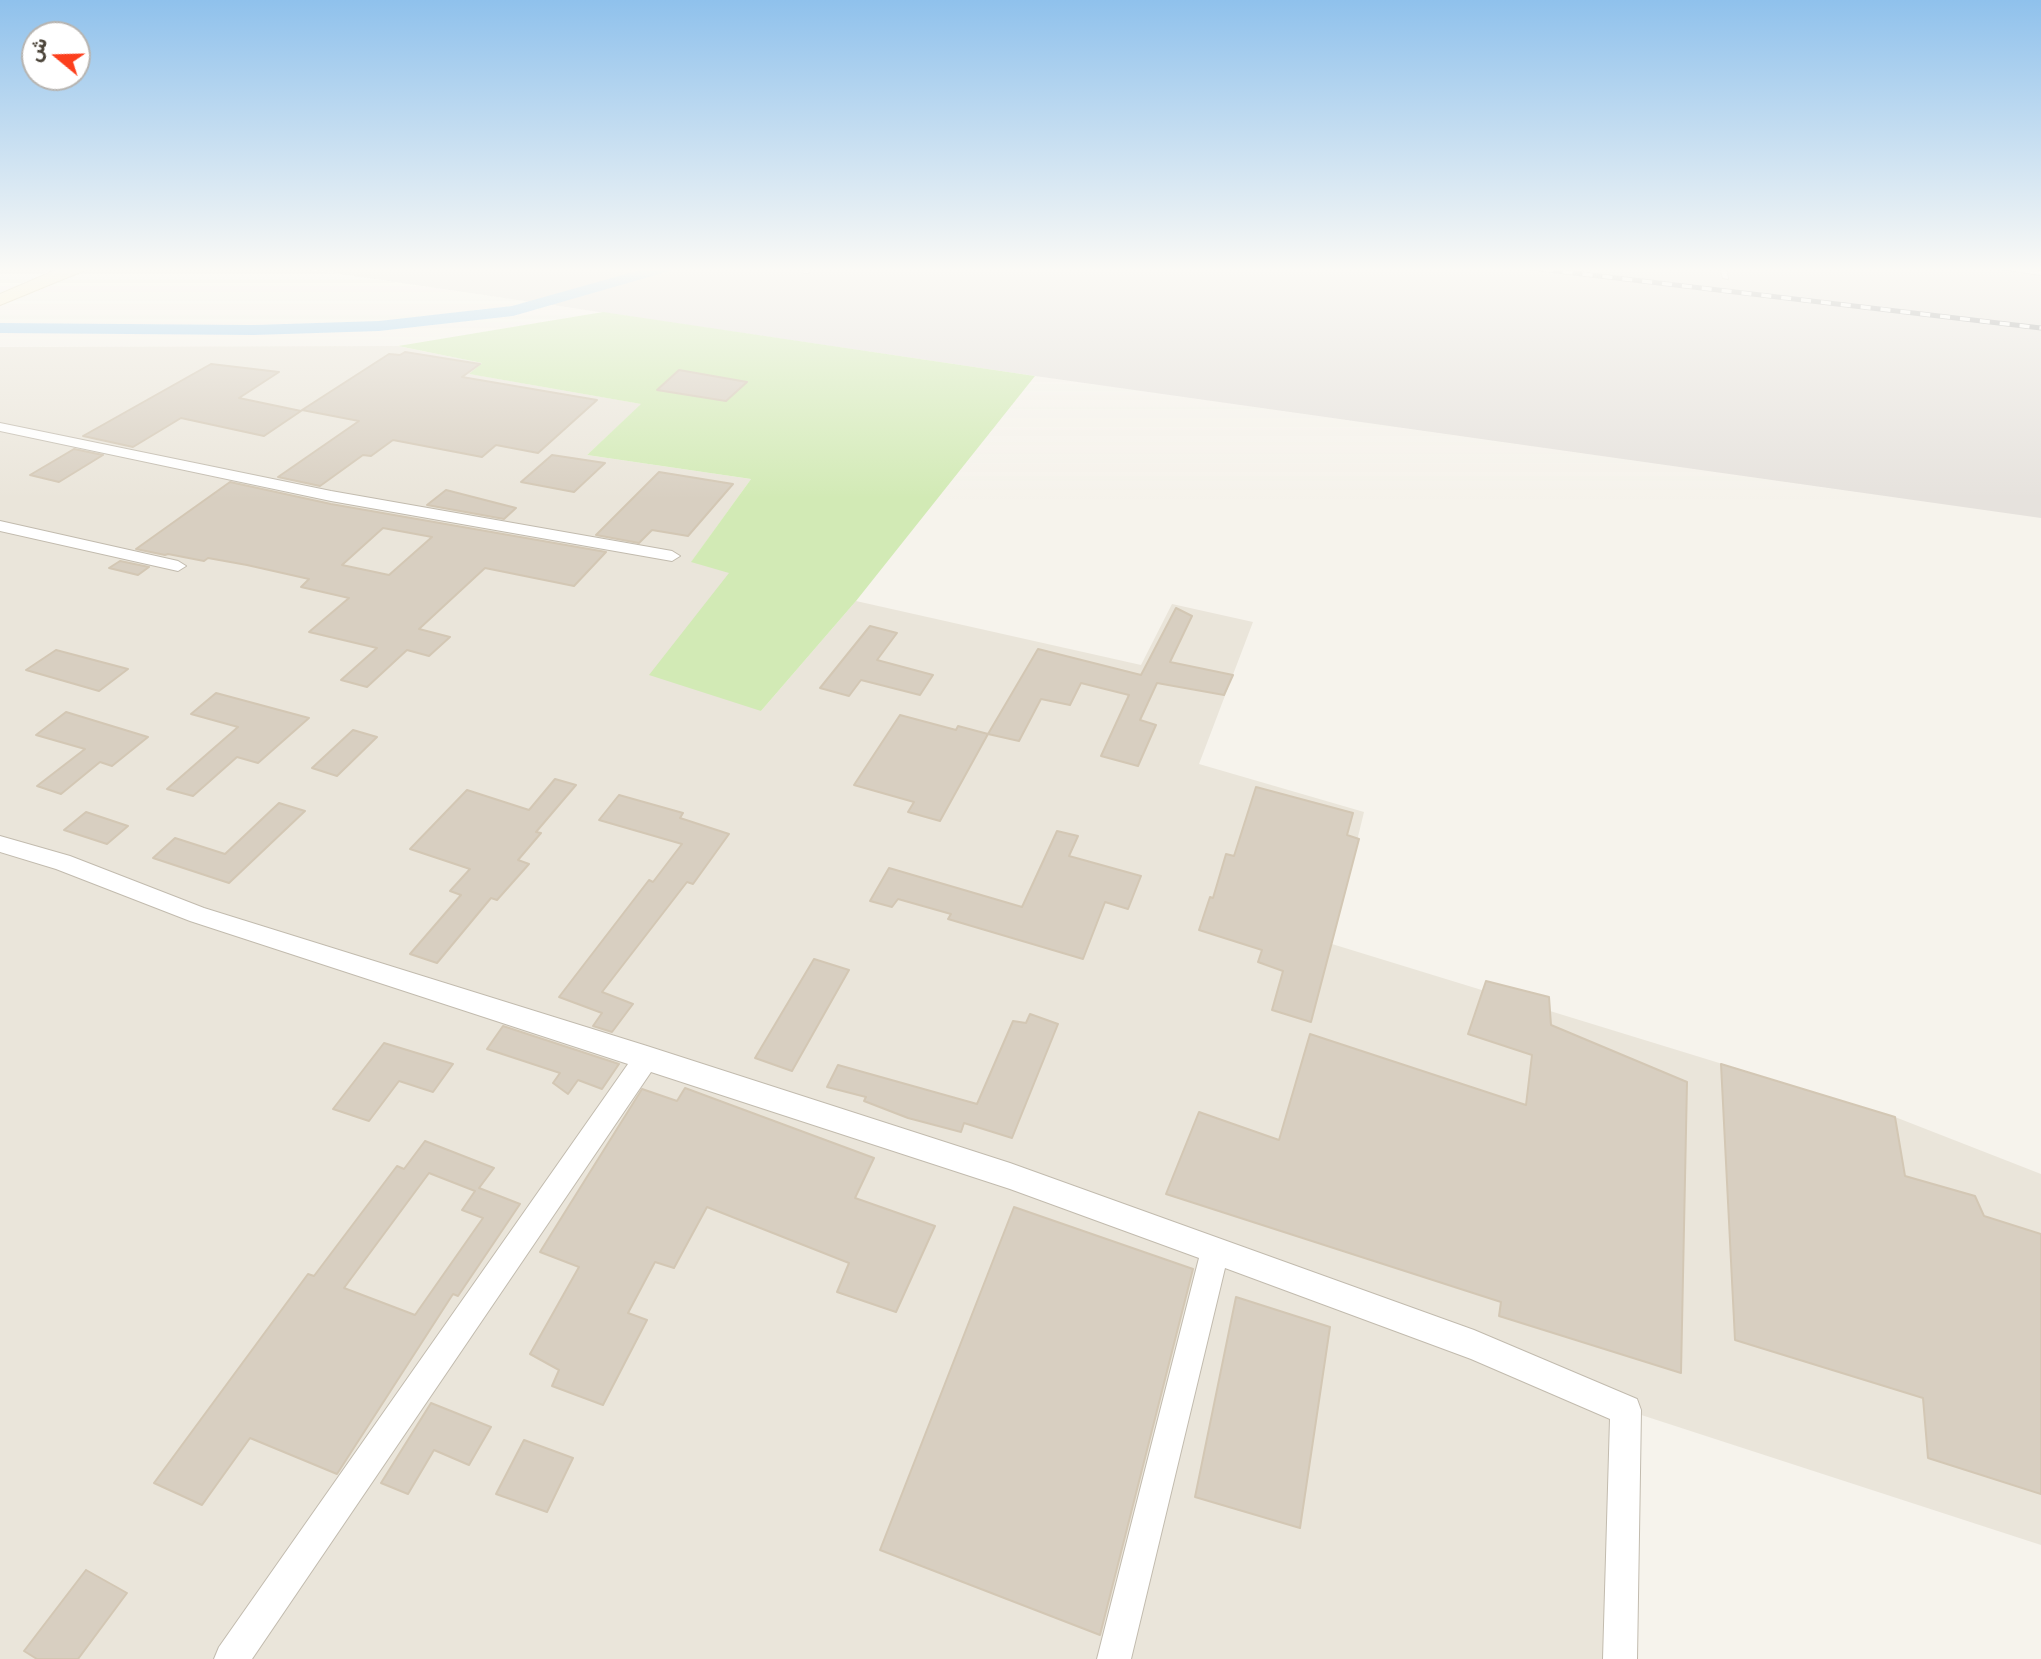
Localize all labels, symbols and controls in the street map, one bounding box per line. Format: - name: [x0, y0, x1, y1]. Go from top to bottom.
- north arrow: [21, 21, 91, 91]
- text: ش: [23, 35, 52, 65]

